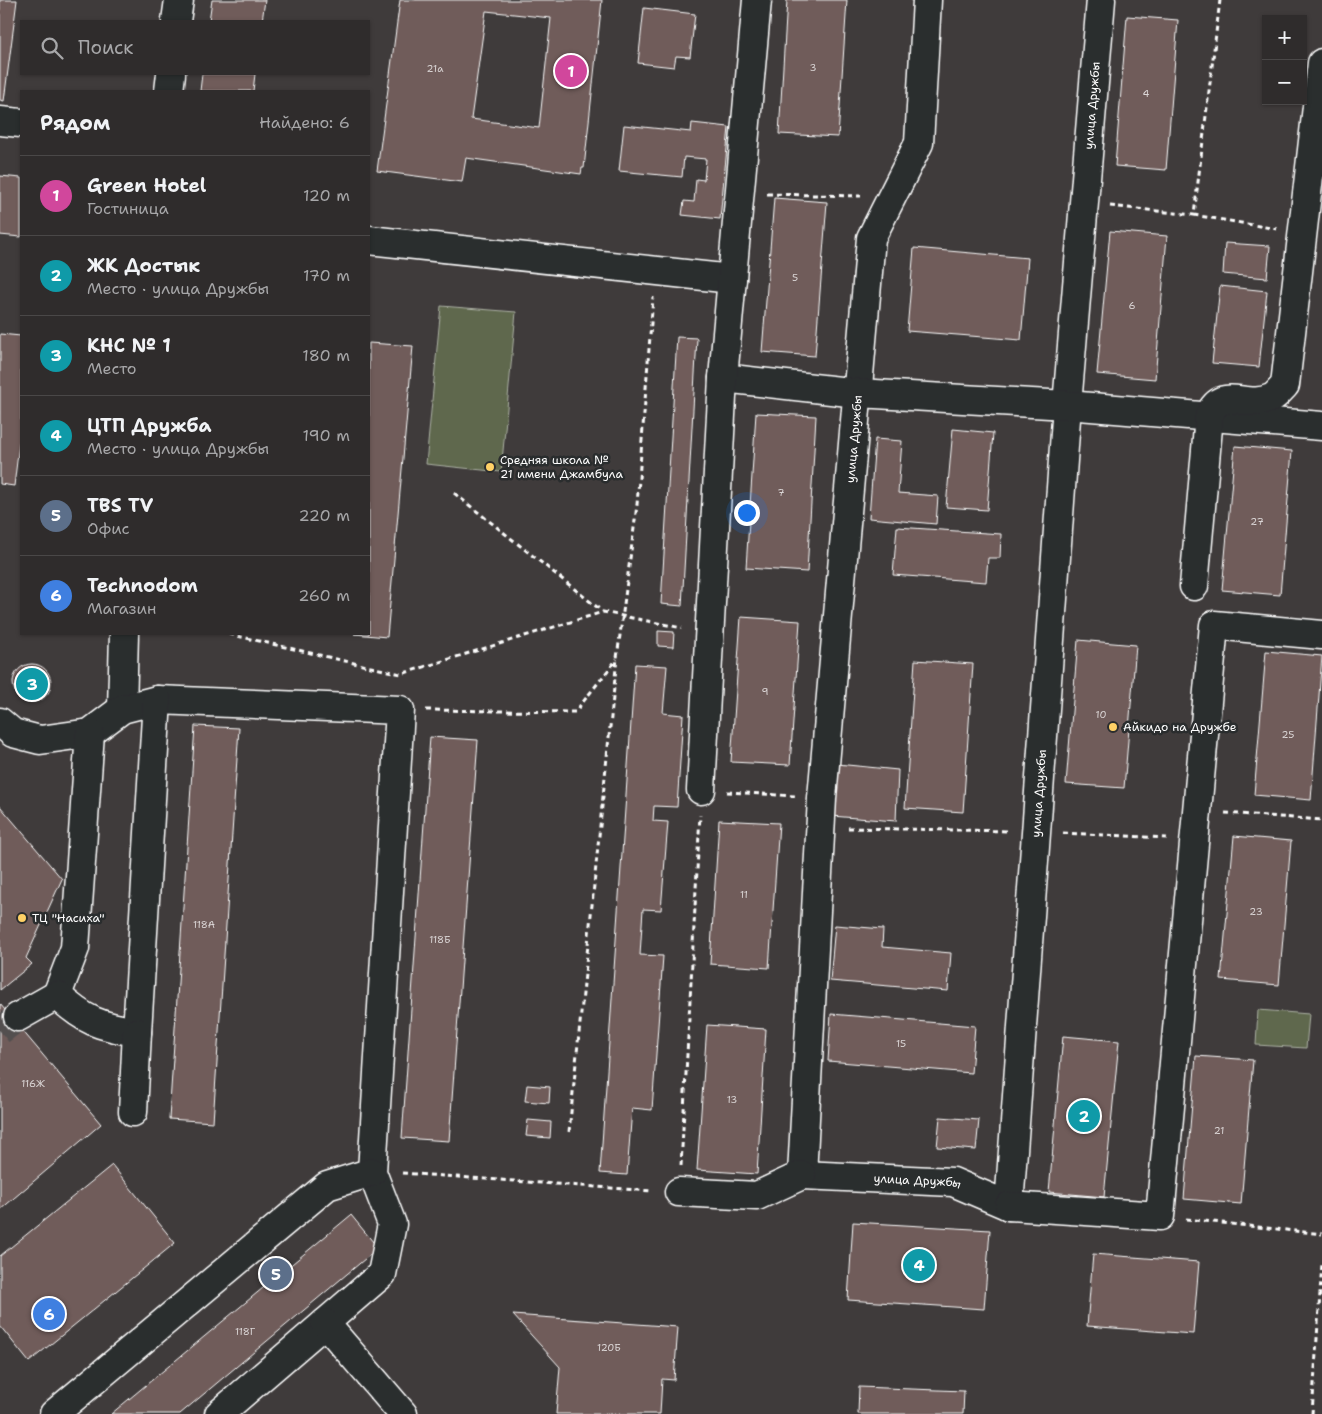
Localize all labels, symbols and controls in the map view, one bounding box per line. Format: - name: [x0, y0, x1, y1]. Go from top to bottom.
- map controls: [1262, 15, 1307, 105]
- button: +: [1262, 15, 1307, 60]
- search box: [20, 20, 370, 75]
- icon: search: [38, 34, 66, 62]
- text: Поиск: [78, 35, 133, 60]
- pin: 1: [555, 52, 587, 90]
- button: −: [1262, 60, 1307, 105]
- house number: 3: [810, 61, 817, 74]
- street label: улица Дружбы: [1080, 61, 1104, 150]
- house number: 21а: [427, 62, 444, 75]
- house number: 4: [1143, 87, 1150, 100]
- text: Рядом: [40, 109, 110, 137]
- text: Найдено: 6: [259, 112, 350, 133]
- text: Green Hotel: [87, 173, 206, 198]
- text: 1: [52, 185, 60, 206]
- text: 120 m: [303, 185, 350, 206]
- text: Гостиница: [87, 198, 169, 219]
- text: ЖК Достык: [87, 253, 200, 278]
- text: 2: [50, 265, 62, 286]
- text: 170 m: [303, 265, 350, 286]
- house number: 5: [792, 271, 798, 284]
- text: Место · улица Дружбы: [87, 278, 269, 299]
- house number: 6: [1129, 299, 1136, 312]
- text: КНС № 1: [87, 333, 171, 358]
- text: 3: [50, 345, 62, 366]
- text: 180 m: [302, 345, 350, 366]
- text: Место: [87, 358, 137, 379]
- street label: улица Дружбы: [842, 394, 866, 484]
- text: ЦТП Дружба: [87, 413, 211, 438]
- text: 4: [50, 425, 62, 446]
- text: 190 m: [303, 425, 350, 446]
- text: Место · улица Дружбы: [87, 438, 269, 459]
- place label: Средняя школа № 21 имени Джамбула: [500, 452, 623, 482]
- marker: Средняя школа № 21 имени Джамбула: [484, 461, 496, 473]
- house number: 7: [778, 486, 785, 499]
- text: TBS TV: [87, 493, 153, 518]
- your location: [734, 500, 760, 526]
- text: 5: [51, 505, 61, 526]
- text: 220 m: [298, 505, 350, 526]
- house number: 27: [1250, 515, 1264, 528]
- text: Офис: [87, 518, 129, 539]
- text: Technodom: [87, 573, 198, 598]
- text: 6: [50, 585, 62, 606]
- text: 260 m: [298, 585, 350, 606]
- text: Магазин: [87, 598, 156, 619]
- pin: 3: [16, 665, 48, 703]
- house number: 9: [762, 685, 769, 698]
- house number: 10: [1096, 708, 1106, 721]
- place label: Айкидо на Дружбе: [1123, 719, 1237, 735]
- marker: Айкидо на Дружбе: [1107, 721, 1119, 733]
- house number: 25: [1282, 728, 1294, 741]
- street label: улица Дружбы: [1028, 749, 1050, 838]
- house number: 11: [740, 888, 748, 901]
- house number: 23: [1249, 905, 1263, 918]
- place label: ТЦ "Насиха": [32, 910, 105, 926]
- marker: ТЦ "Насиха": [16, 912, 28, 924]
- house number: 118А: [193, 918, 215, 931]
- house number: 118Б: [429, 933, 451, 946]
- house number: 15: [896, 1037, 906, 1050]
- house number: 116Ж: [21, 1077, 45, 1090]
- house number: 13: [727, 1093, 737, 1106]
- pin: 2: [1068, 1097, 1100, 1135]
- house number: 21: [1214, 1124, 1224, 1137]
- street label: улица Дружбы: [873, 1170, 964, 1193]
- pin: 4: [903, 1246, 935, 1284]
- pin: 5: [260, 1255, 292, 1293]
- pin: 6: [33, 1295, 65, 1333]
- house number: 118Г: [235, 1325, 256, 1338]
- house number: 120Б: [597, 1341, 621, 1354]

